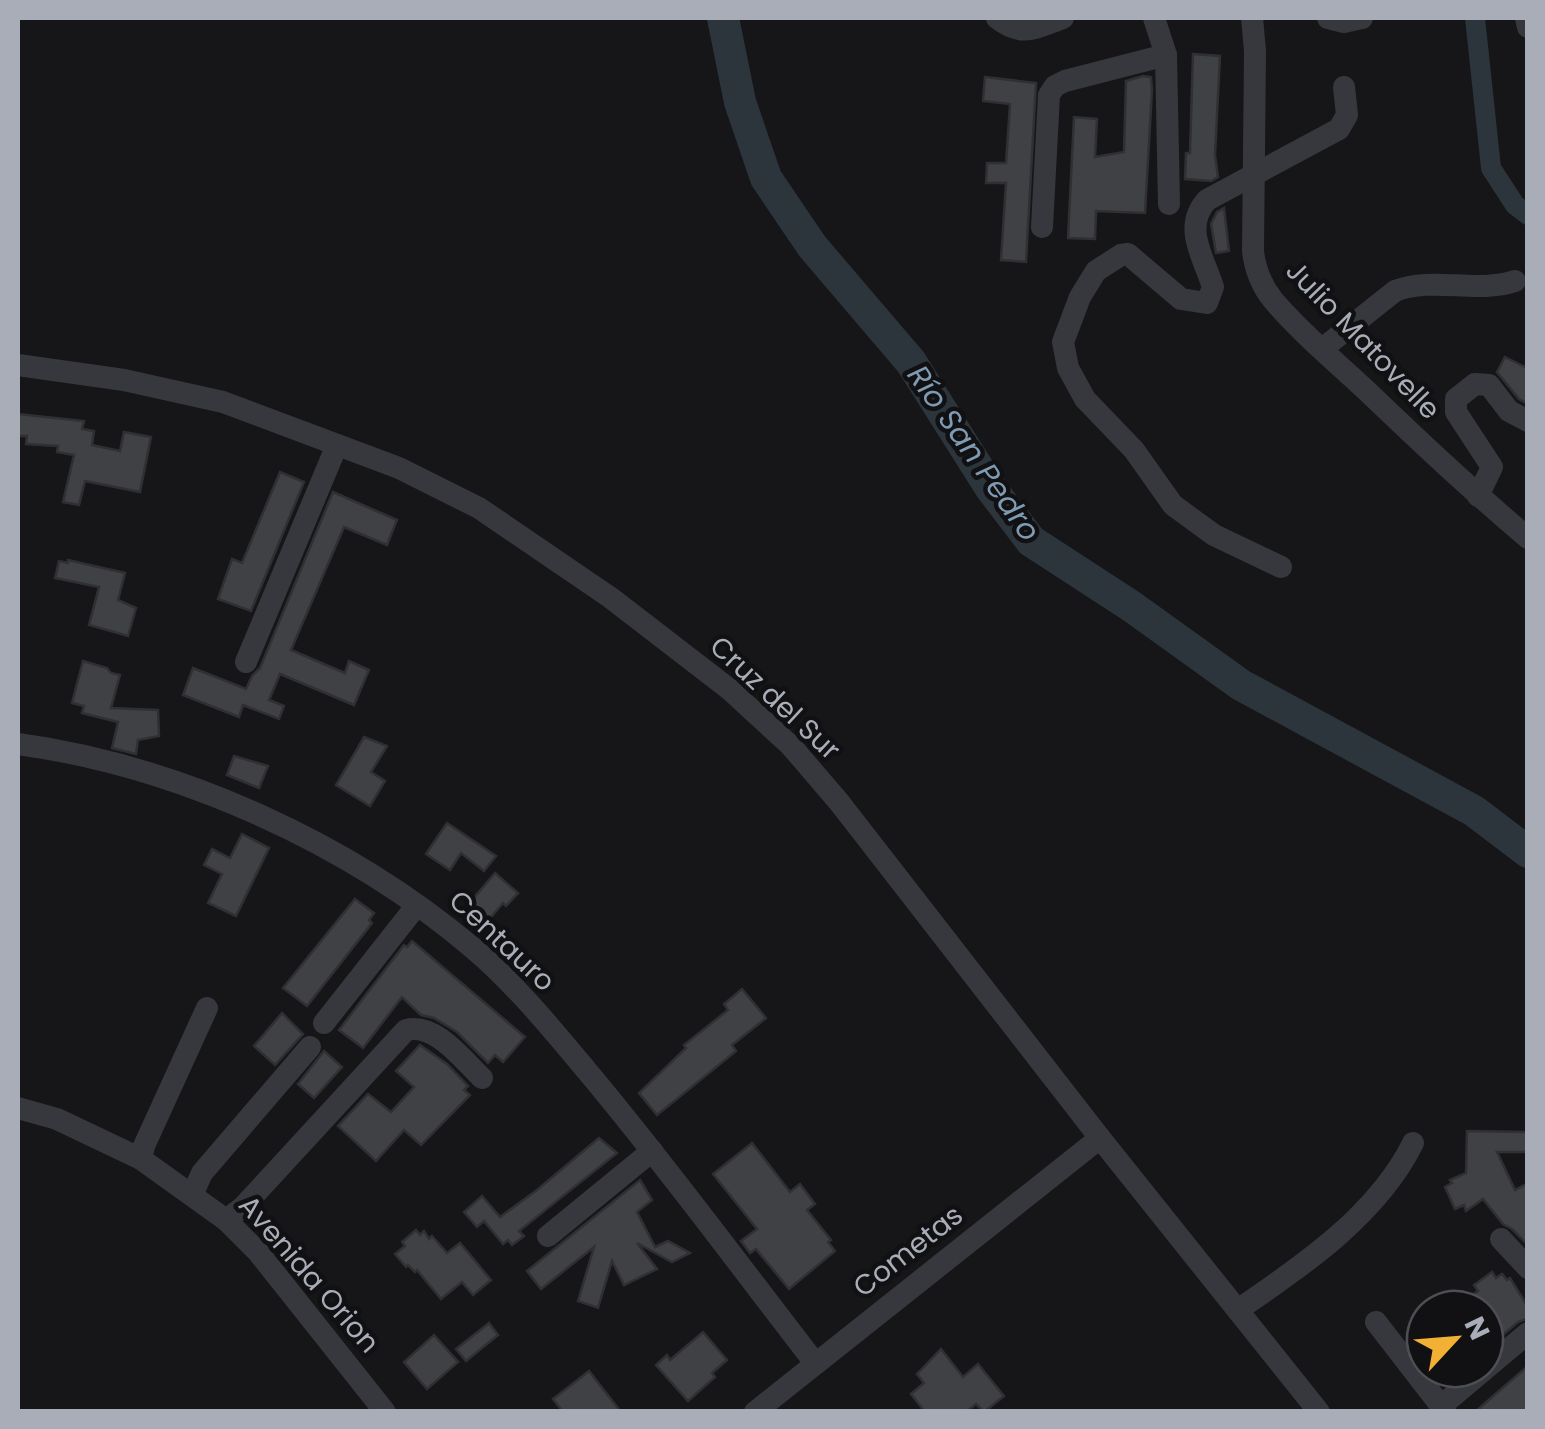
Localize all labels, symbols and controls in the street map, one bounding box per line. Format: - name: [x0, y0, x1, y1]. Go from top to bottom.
- street label: Julio Matovelle: [1277, 252, 1449, 428]
- water label: Río San Pedro: [897, 356, 1051, 550]
- street label: Cruz del Sur: [701, 627, 849, 769]
- street label: Centauro: [440, 882, 564, 1000]
- street label: Avenida Orion: [230, 1187, 388, 1361]
- street label: Cometas: [845, 1196, 971, 1306]
- north arrow: [1405, 1289, 1505, 1389]
- text: N: [1455, 1310, 1499, 1346]

